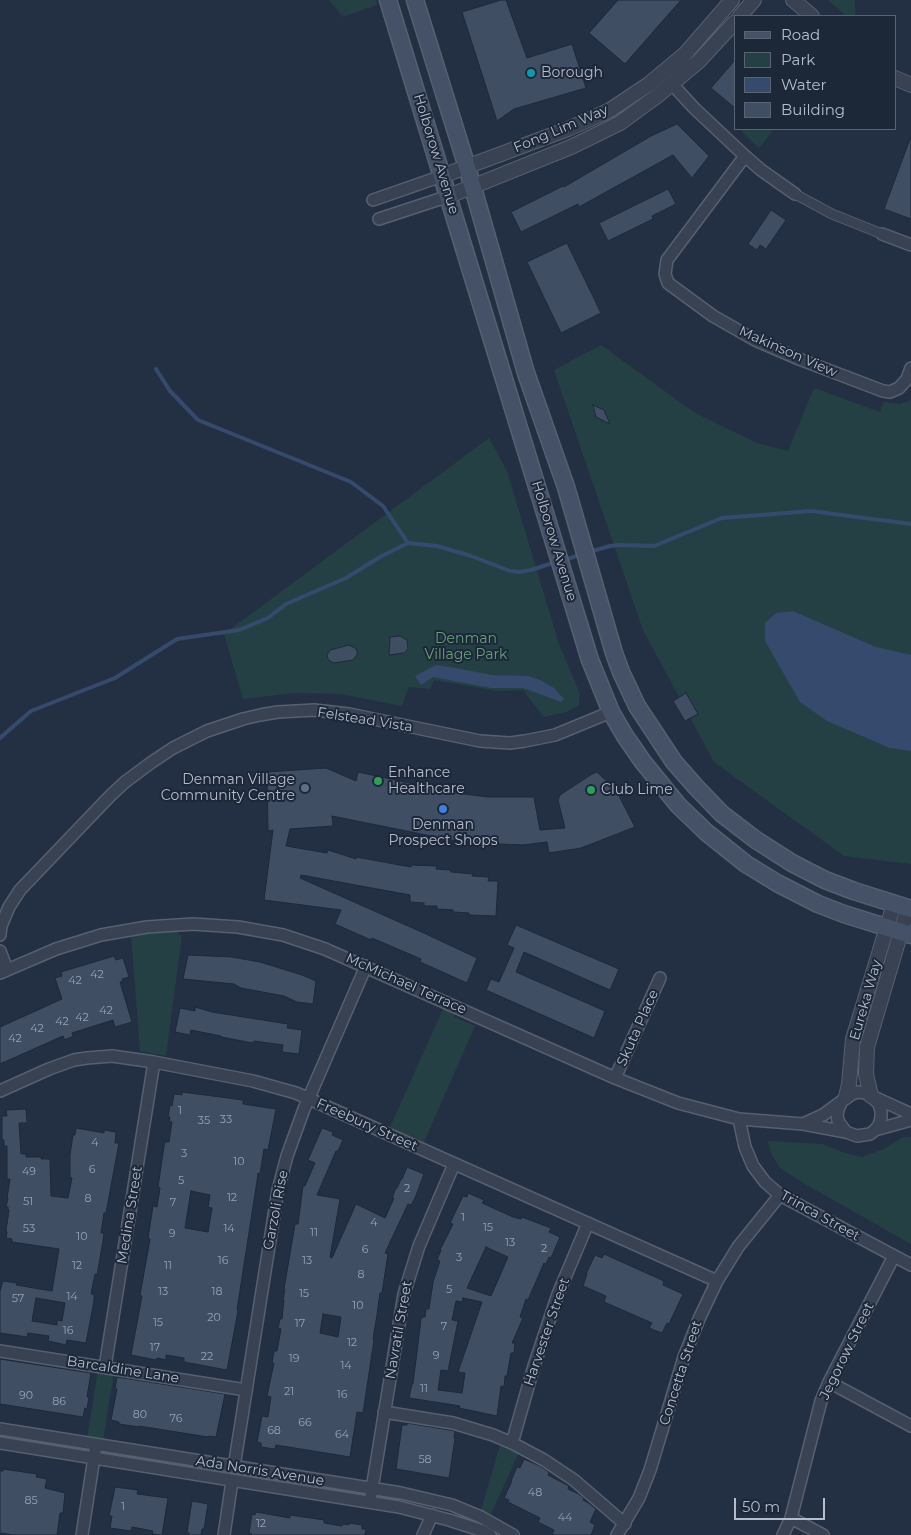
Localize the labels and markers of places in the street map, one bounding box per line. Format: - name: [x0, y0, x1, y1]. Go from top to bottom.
- place label: Borough: [541, 65, 603, 81]
- marker: Borough: [525, 67, 537, 79]
- place label: Enhance Healthcare: [388, 765, 465, 798]
- place label: Denman Village Community Centre: [161, 772, 295, 804]
- marker: Enhance Healthcare: [372, 775, 384, 787]
- marker: Denman Village Community Centre: [299, 782, 311, 794]
- place label: Club Lime: [601, 782, 673, 798]
- marker: Club Lime: [585, 784, 597, 796]
- marker: Denman Prospect Shops: [437, 803, 449, 815]
- place label: Denman Prospect Shops: [388, 817, 498, 850]

